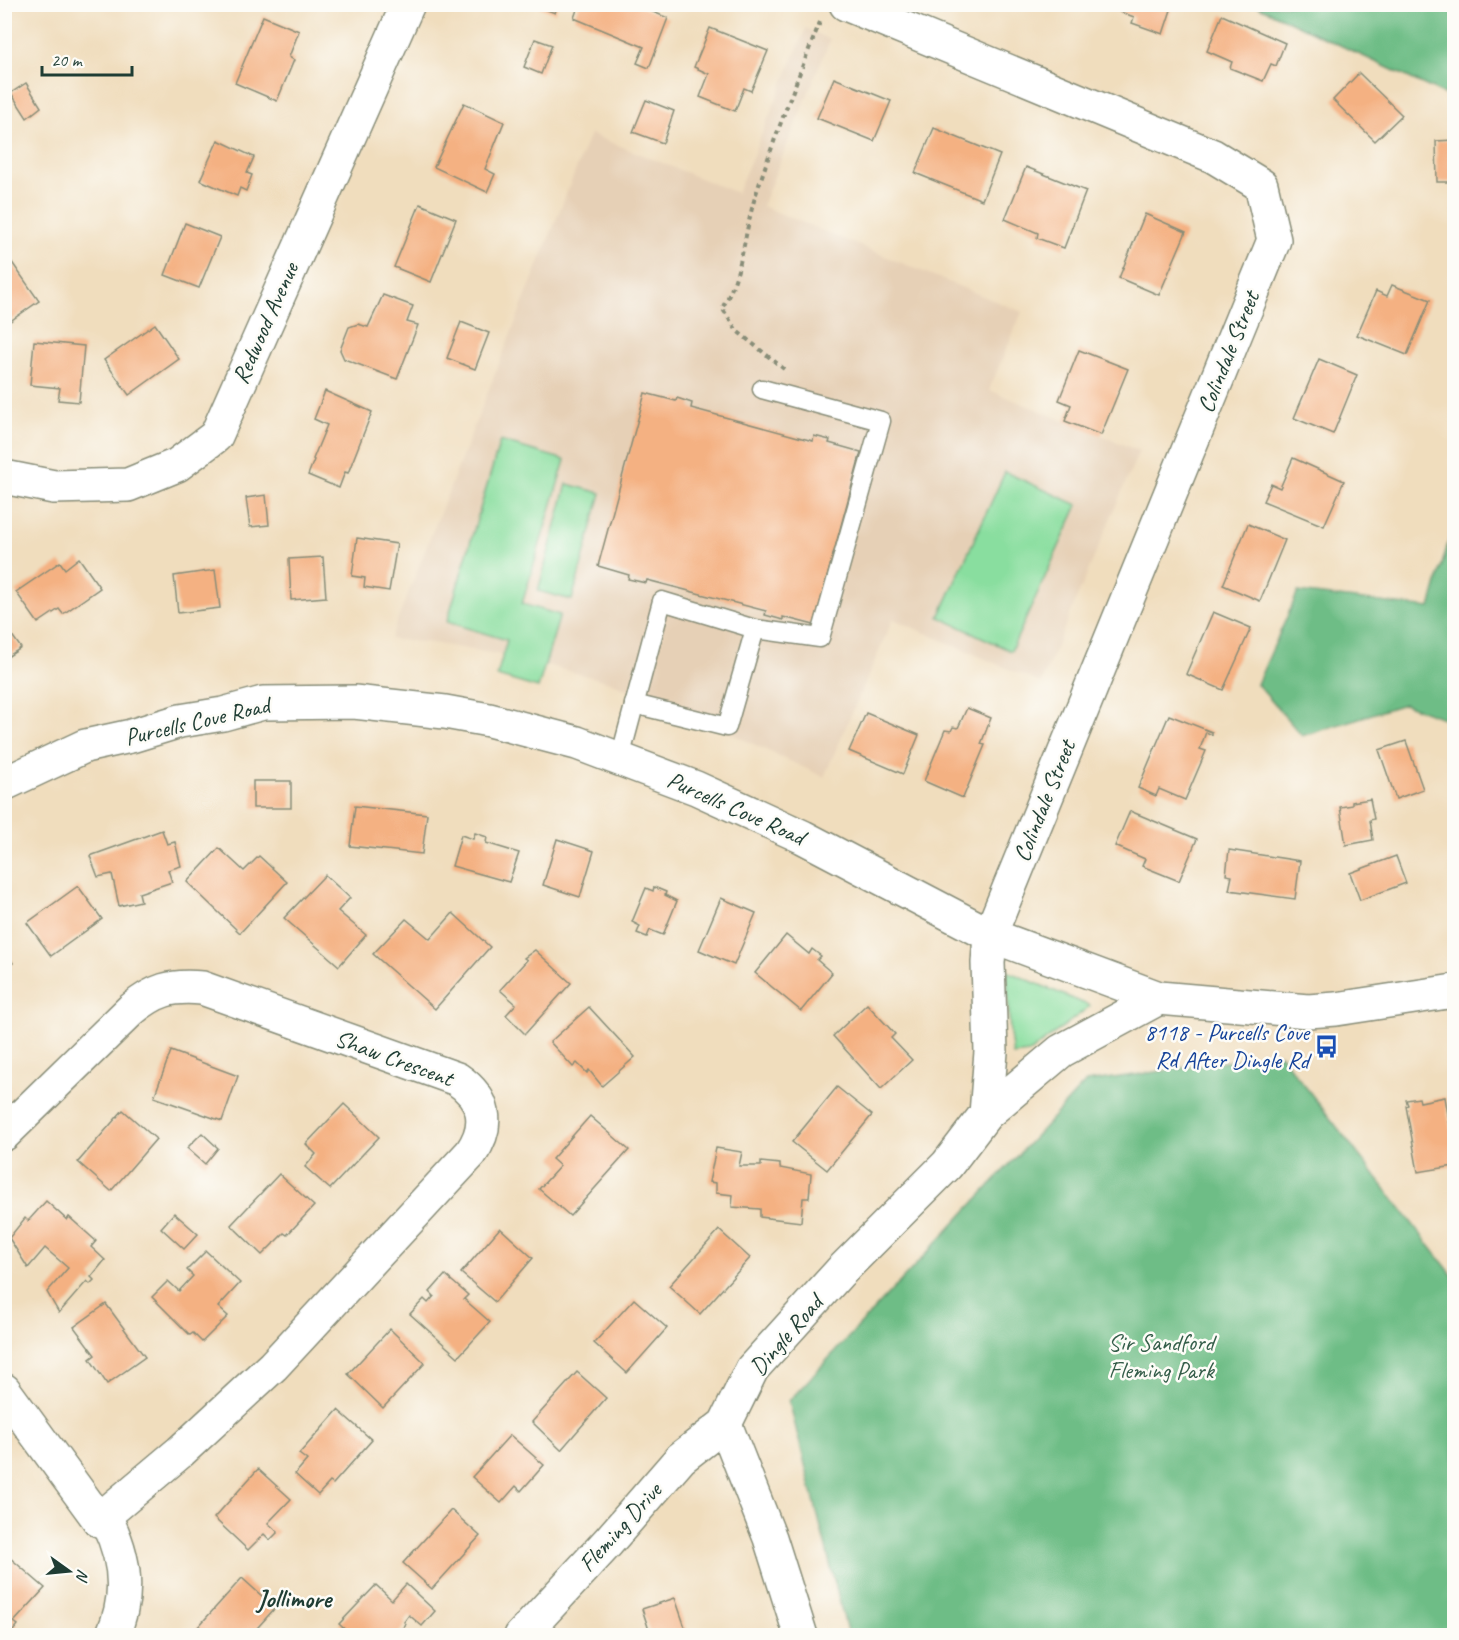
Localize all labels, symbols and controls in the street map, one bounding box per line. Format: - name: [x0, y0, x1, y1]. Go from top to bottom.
- scale bar: [42, 39, 132, 77]
- text: 20 m: [51, 49, 84, 71]
- street label: Redwood Avenue: [225, 256, 306, 388]
- street label: Colindale Street: [1190, 285, 1267, 417]
- street label: Purcells Cove Road: [122, 689, 276, 752]
- street label: Colindale Street: [1006, 734, 1083, 866]
- street label: Purcells Cove Road: [663, 764, 813, 853]
- place label: 8118 - Purcells Cove Rd After Dingle Rd: [1145, 1017, 1313, 1075]
- street label: Shaw Crescent: [331, 1023, 459, 1094]
- bus stop icon: 8118 - Purcells Cove Rd After Dingle Rd: [1314, 1033, 1340, 1059]
- street label: Dingle Road: [743, 1286, 831, 1381]
- park label: Sir Sandford Fleming Park: [1108, 1327, 1218, 1385]
- street label: Fleming Drive: [572, 1474, 670, 1578]
- north arrow: [39, 1541, 99, 1601]
- text: N: [71, 1567, 93, 1585]
- district label: Jollimore: [255, 1582, 333, 1615]

